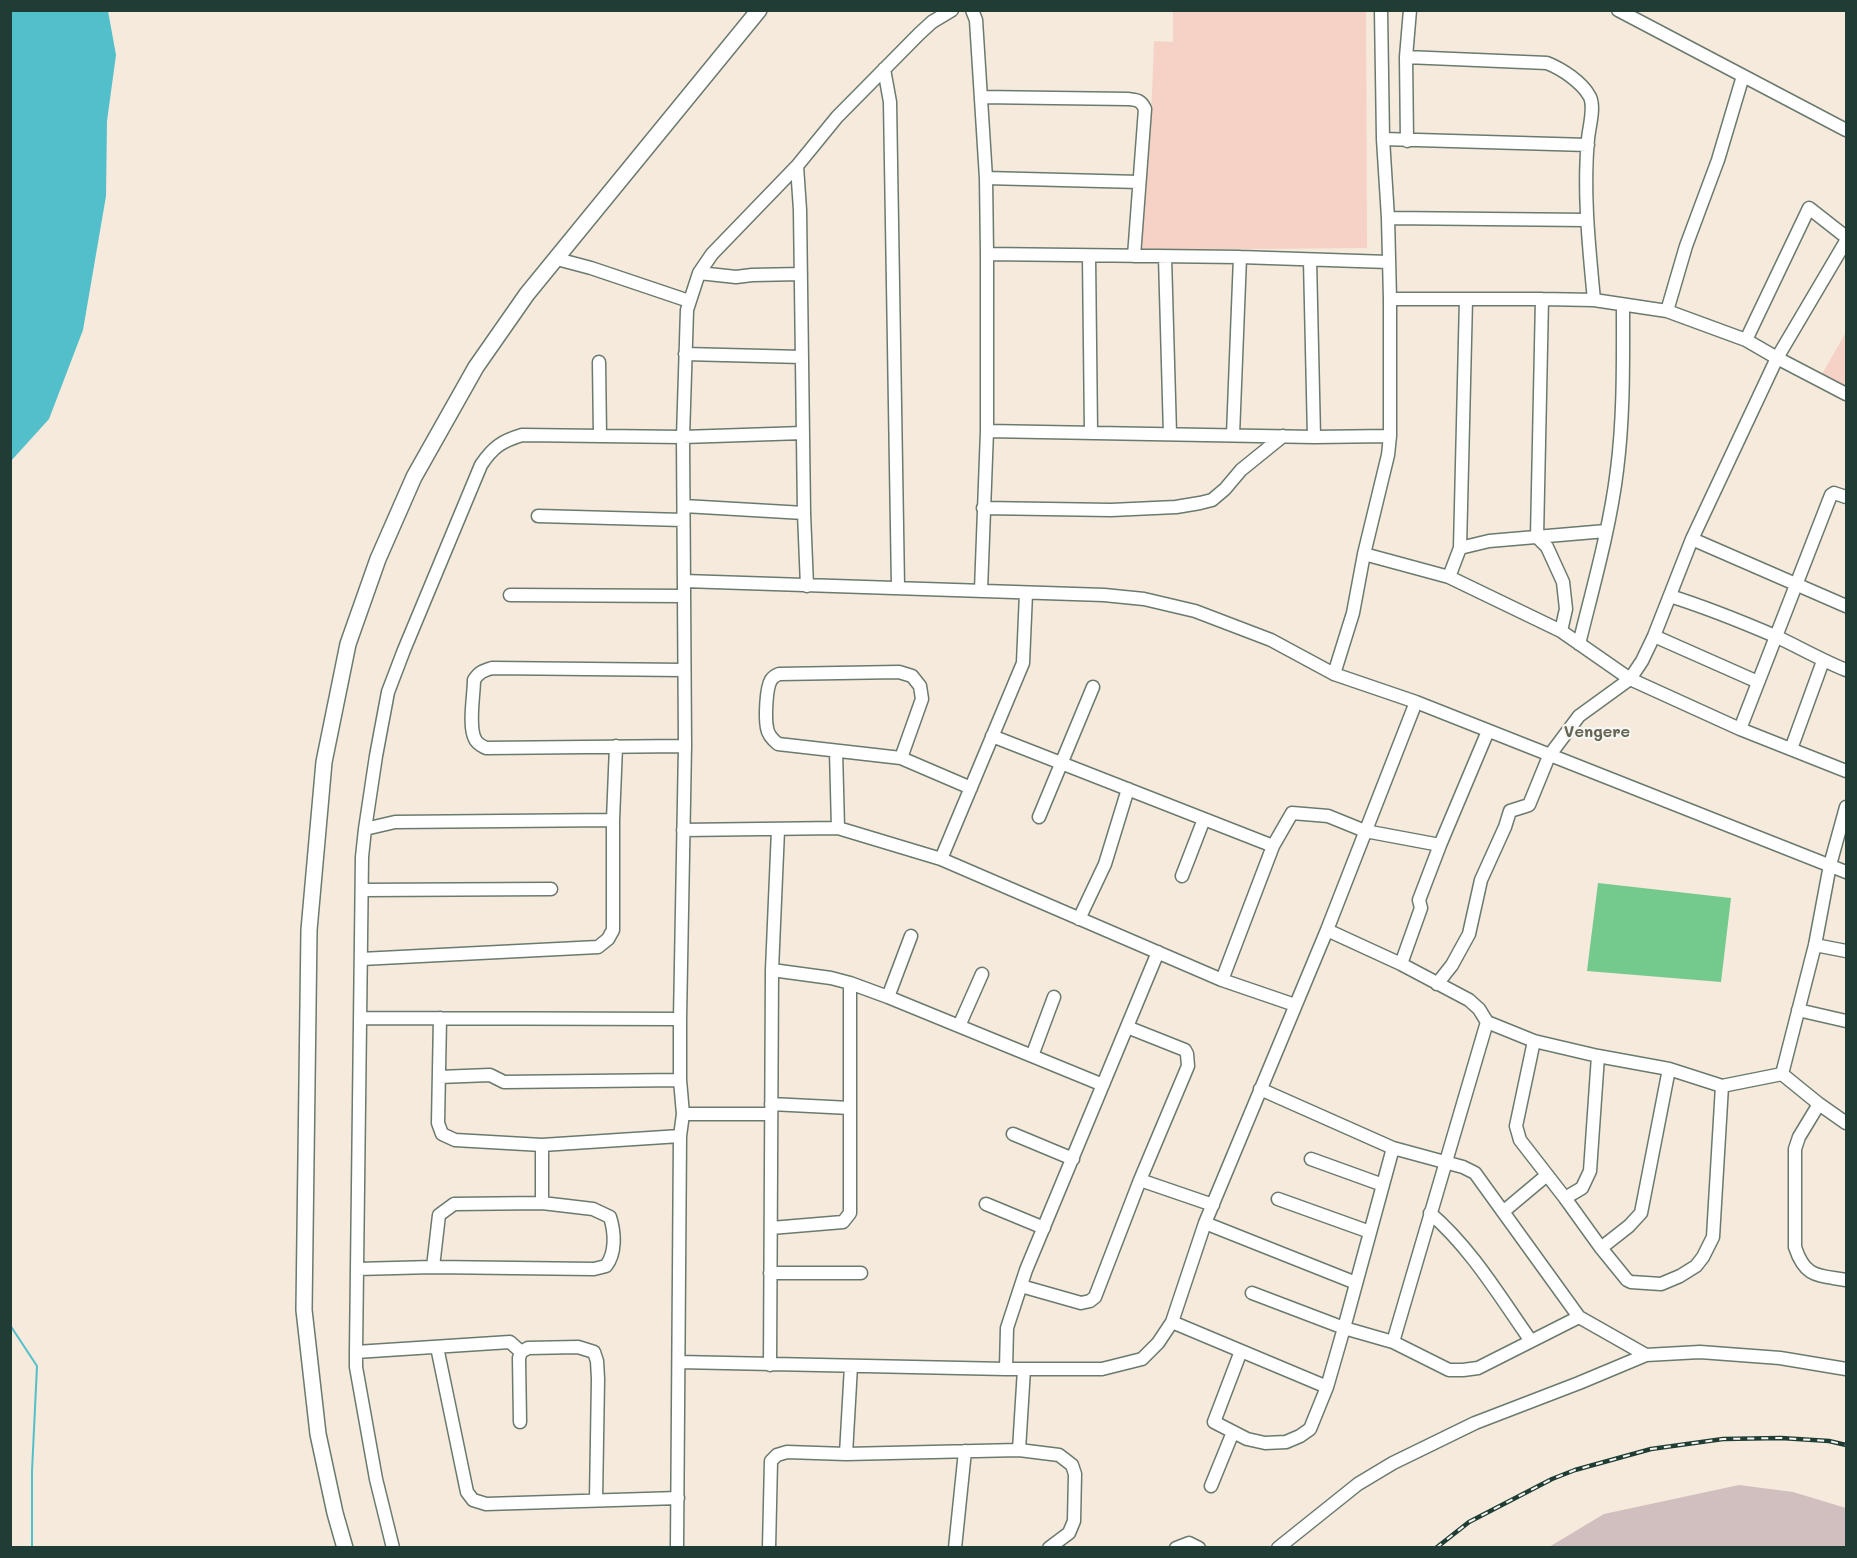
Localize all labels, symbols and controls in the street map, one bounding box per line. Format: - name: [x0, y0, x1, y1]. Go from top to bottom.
- district label: Vengere: [1564, 722, 1630, 742]

